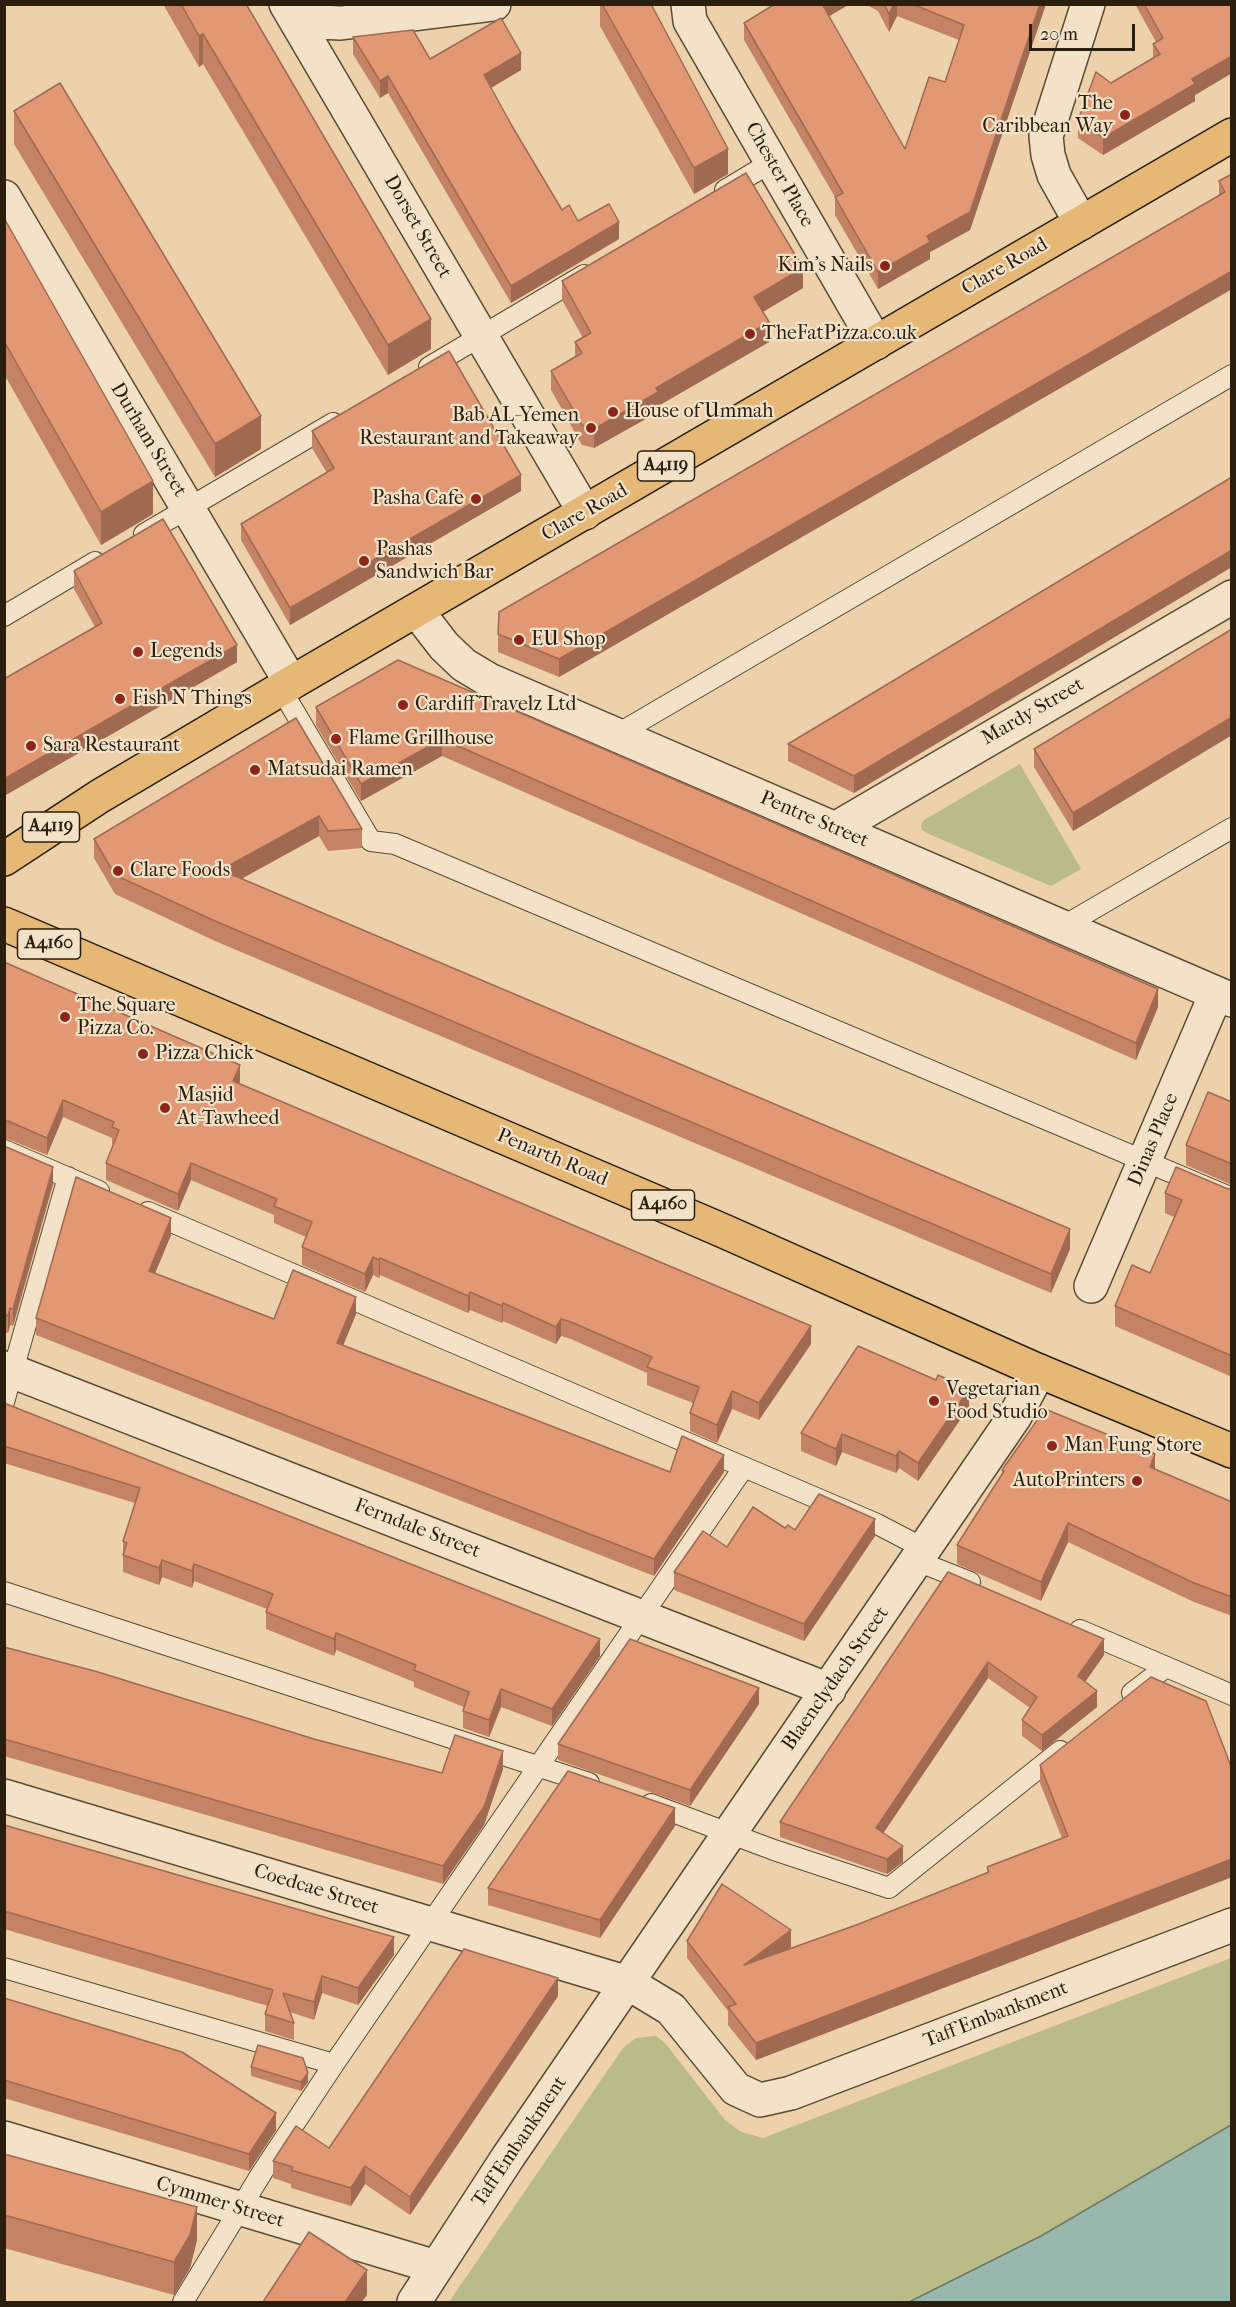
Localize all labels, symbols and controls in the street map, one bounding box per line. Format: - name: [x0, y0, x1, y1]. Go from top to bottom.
- scale bar: [1032, 12, 1138, 50]
- text: 20 m: [1040, 24, 1078, 45]
- place label: The Caribbean Way: [982, 92, 1113, 139]
- marker: The Caribbean Way: [1118, 108, 1132, 122]
- street label: Chester Place: [739, 118, 819, 232]
- street label: Dorset Street: [378, 171, 456, 283]
- street label: Clare Road: [958, 233, 1052, 301]
- place label: Kim's Nails: [777, 254, 873, 278]
- marker: Kim's Nails: [878, 259, 892, 273]
- place label: TheFatPizza.co.uk: [762, 322, 917, 346]
- marker: TheFatPizza.co.uk: [743, 327, 757, 341]
- street label: Durham Street: [104, 378, 192, 502]
- place label: House of Ummah: [625, 400, 774, 424]
- place label: Bab AL-Yemen Restaurant and Takeaway: [359, 404, 579, 451]
- marker: House of Ummah: [606, 405, 620, 419]
- marker: Bab AL-Yemen Restaurant and Takeaway: [584, 421, 598, 435]
- road number: A4119: [638, 451, 694, 481]
- street label: Clare Road: [538, 479, 632, 547]
- place label: Pasha Cafe: [372, 487, 464, 511]
- marker: Pasha Cafe: [469, 492, 483, 506]
- place label: Pashas Sandwich Bar: [376, 538, 494, 585]
- marker: Pashas Sandwich Bar: [357, 554, 371, 568]
- place label: EU Shop: [531, 628, 606, 652]
- marker: EU Shop: [512, 633, 526, 647]
- place label: Legends: [150, 640, 222, 664]
- marker: Legends: [131, 645, 145, 659]
- street label: Mardy Street: [978, 673, 1088, 751]
- place label: Fish N Things: [132, 687, 252, 711]
- marker: Fish N Things: [113, 692, 127, 706]
- place label: Cardiff Travelz Ltd: [415, 693, 577, 717]
- marker: Cardiff Travelz Ltd: [396, 698, 410, 712]
- place label: Flame Grillhouse: [348, 727, 494, 751]
- marker: Flame Grillhouse: [329, 732, 343, 746]
- place label: Sara Restaurant: [43, 734, 180, 758]
- marker: Sara Restaurant: [24, 739, 38, 753]
- place label: Matsudai Ramen: [267, 758, 413, 782]
- marker: Matsudai Ramen: [248, 763, 262, 777]
- street label: Pentre Street: [756, 786, 872, 854]
- road number: A4119: [22, 812, 80, 842]
- place label: Clare Foods: [130, 859, 230, 883]
- marker: Clare Foods: [111, 864, 125, 878]
- road number: A4160: [17, 929, 80, 959]
- place label: The Square Pizza Co.: [77, 994, 176, 1041]
- marker: The Square Pizza Co.: [58, 1010, 72, 1024]
- place label: Pizza Chick: [155, 1042, 254, 1066]
- marker: Pizza Chick: [136, 1047, 150, 1061]
- place label: Masjid At-Tawheed: [177, 1084, 279, 1131]
- street label: Dinas Place: [1124, 1090, 1184, 1190]
- marker: Masjid At-Tawheed: [158, 1101, 172, 1115]
- street label: Penarth Road: [493, 1124, 611, 1192]
- road number: A4160: [632, 1190, 694, 1220]
- place label: Vegetarian Food Studio: [946, 1378, 1048, 1425]
- marker: Vegetarian Food Studio: [927, 1394, 941, 1408]
- place label: Man Fung Store: [1064, 1434, 1202, 1458]
- marker: Man Fung Store: [1045, 1439, 1059, 1453]
- place label: AutoPrinters: [1013, 1469, 1125, 1493]
- marker: AutoPrinters: [1130, 1474, 1144, 1488]
- street label: Ferndale Street: [351, 1494, 483, 1564]
- street label: Blaenclydach Street: [777, 1602, 895, 1756]
- street label: Coedcae Street: [251, 1860, 381, 1920]
- street label: Taff Embankment: [920, 1976, 1072, 2054]
- street label: Taff Embankment: [467, 2072, 573, 2212]
- street label: Cymmer Street: [153, 2172, 287, 2234]

